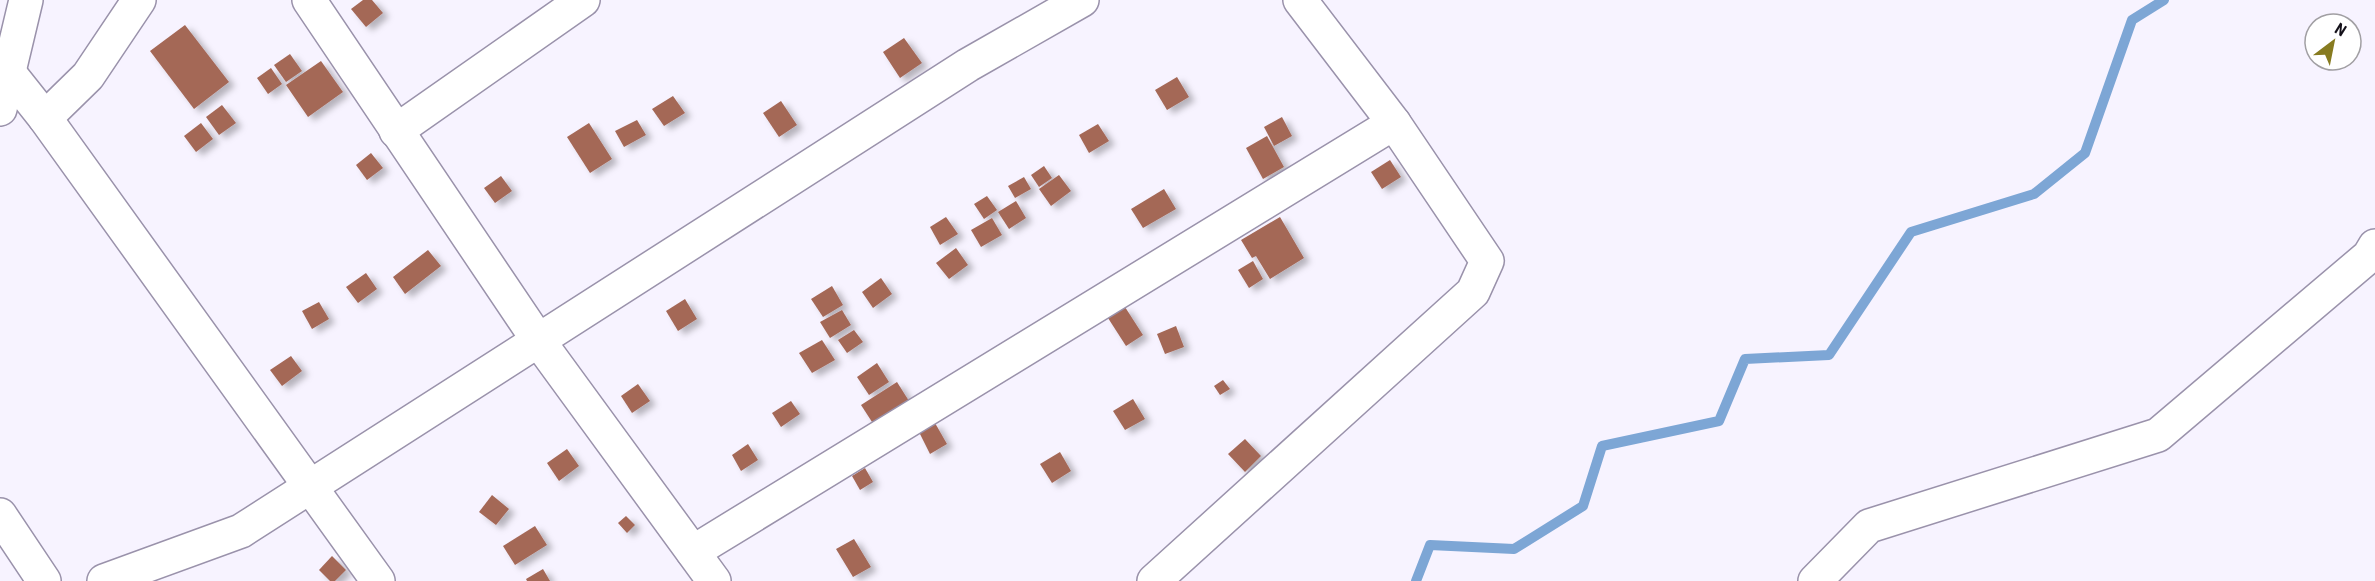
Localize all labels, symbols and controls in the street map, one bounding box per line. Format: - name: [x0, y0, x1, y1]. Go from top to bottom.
- north arrow: [2303, 12, 2363, 72]
- text: N: [2331, 19, 2350, 40]

